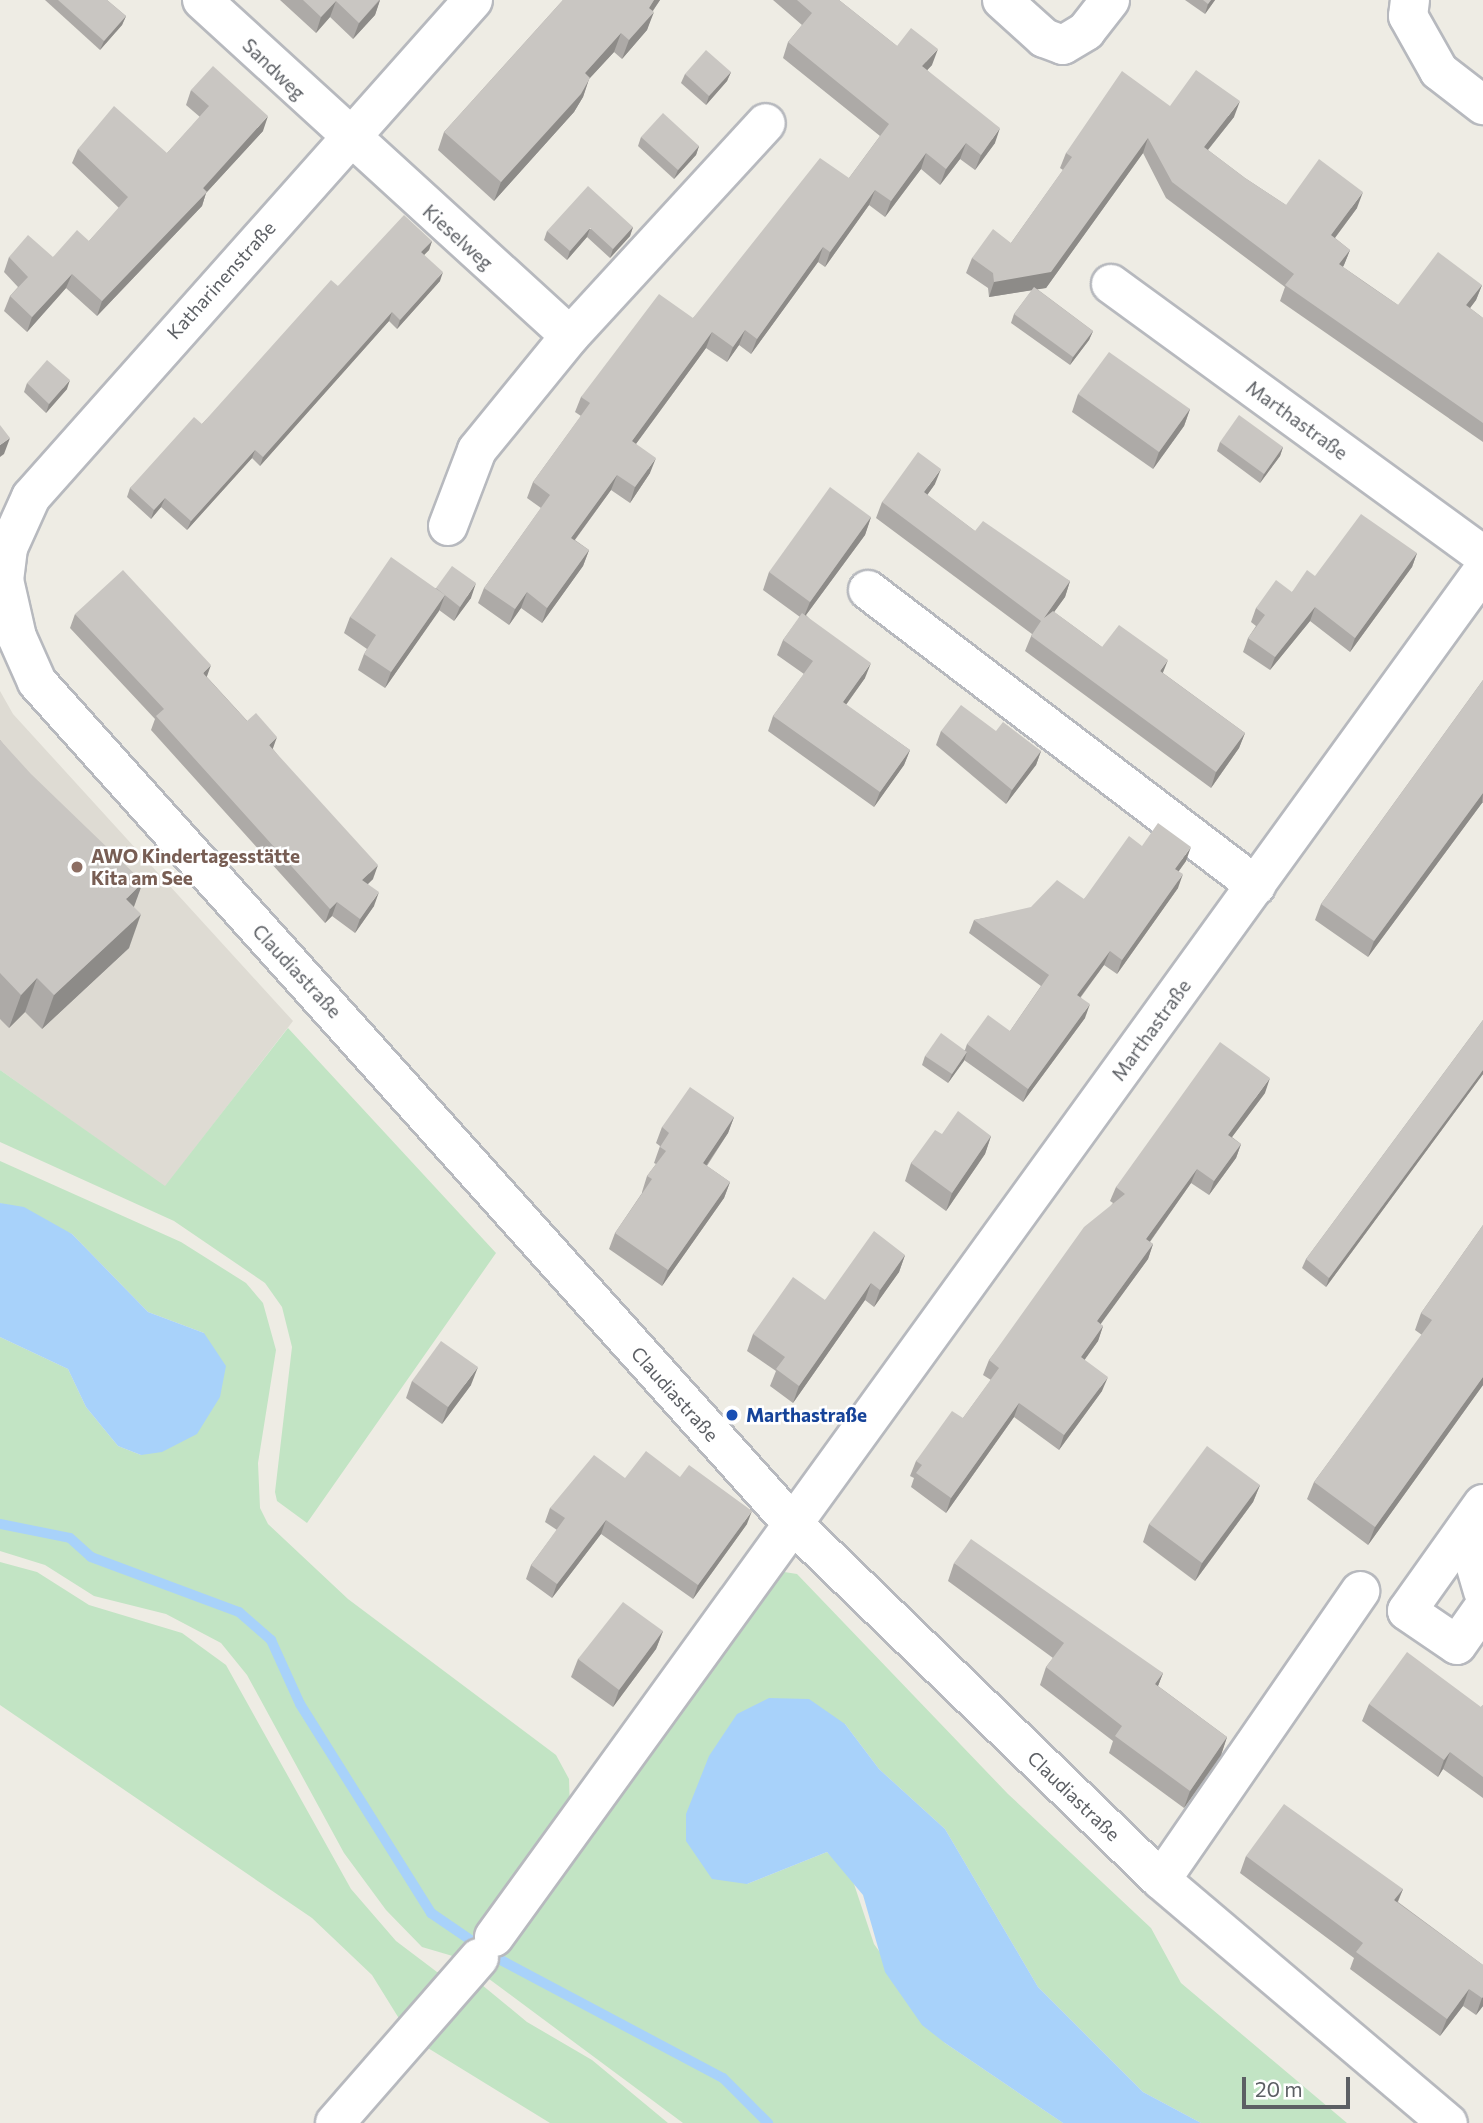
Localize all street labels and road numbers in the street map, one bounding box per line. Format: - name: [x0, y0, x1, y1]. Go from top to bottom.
- street label: Sandweg: [238, 34, 310, 104]
- street label: Kieselweg: [418, 200, 498, 274]
- street label: Katharinenstraße: [162, 216, 280, 344]
- street label: Marthastraße: [1242, 376, 1352, 464]
- street label: Claudiastraße: [248, 920, 346, 1022]
- street label: Marthastraße: [1107, 975, 1195, 1085]
- street label: Claudiastraße: [627, 1342, 723, 1446]
- street label: Claudiastraße: [1023, 1746, 1125, 1846]

